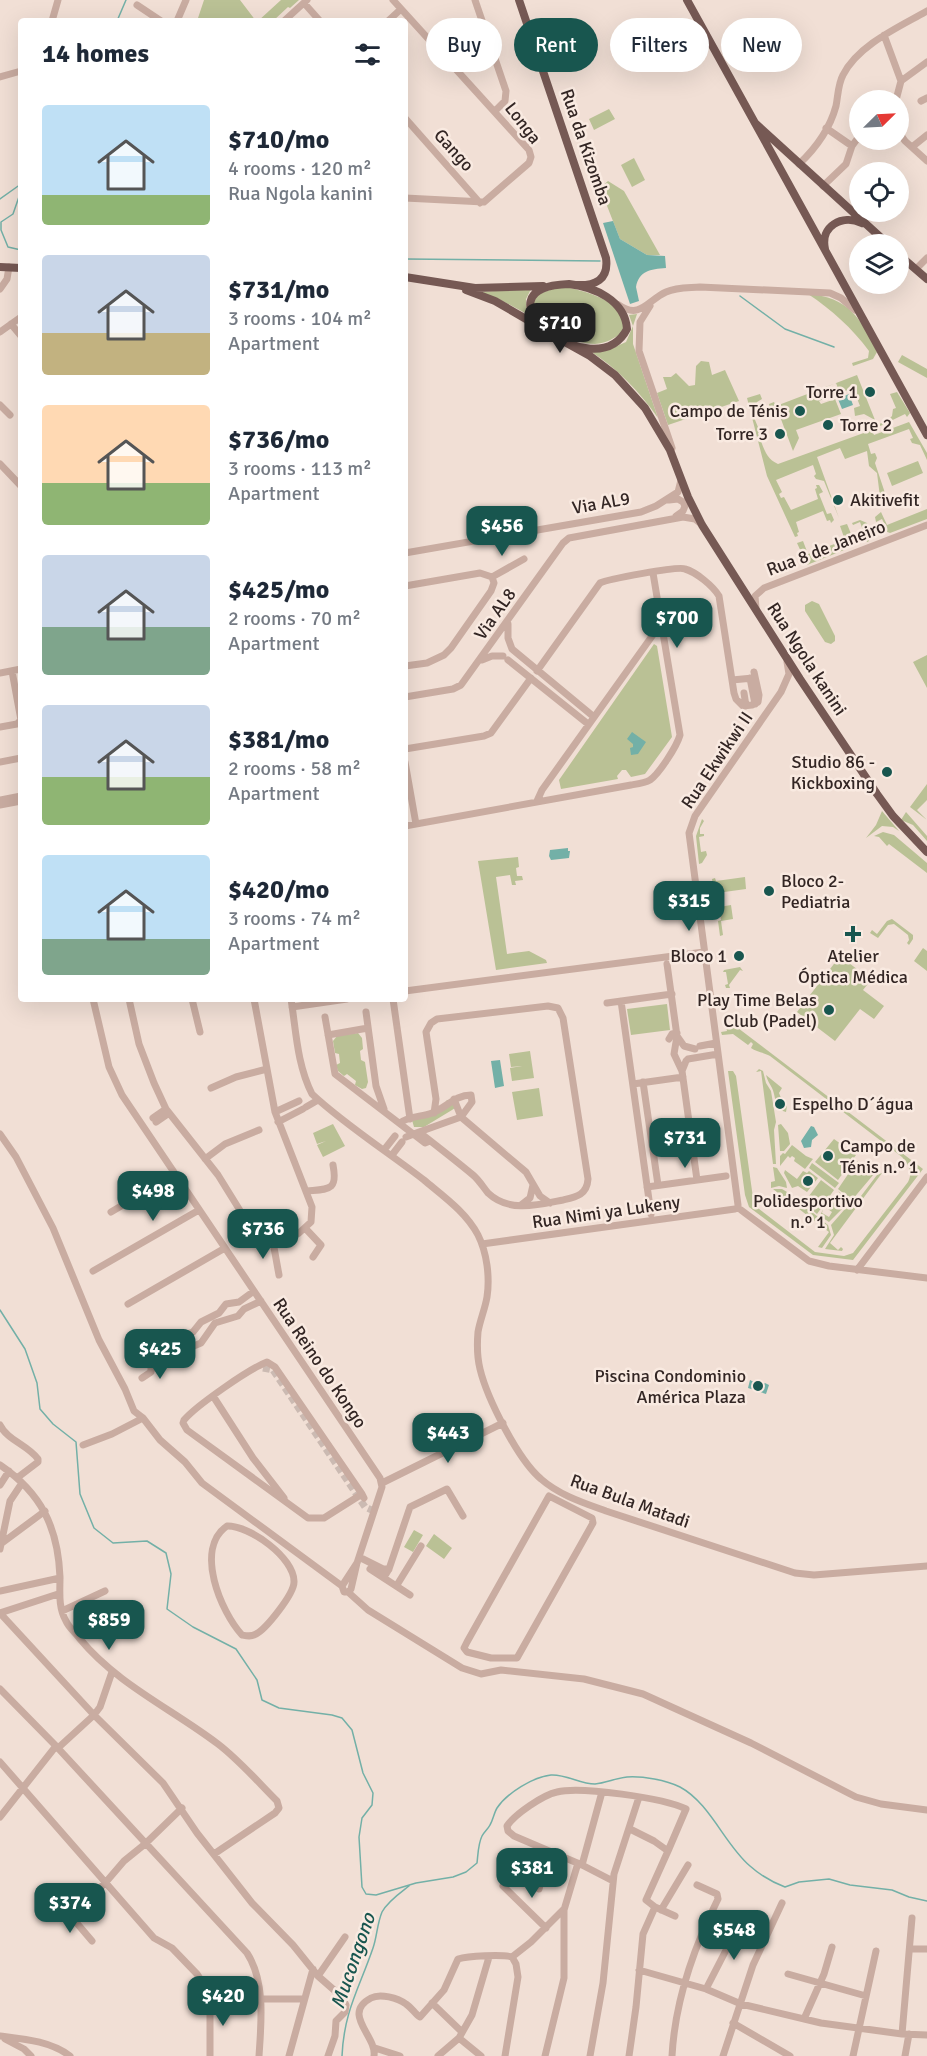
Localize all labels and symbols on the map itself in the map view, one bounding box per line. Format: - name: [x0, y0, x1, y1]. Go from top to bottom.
- street label: Rua da Kizomba: [556, 86, 616, 208]
- north arrow: [849, 90, 909, 150]
- street label: Longa: [500, 98, 546, 148]
- street label: Gango: [429, 124, 479, 176]
- pin: $710: [524, 303, 596, 354]
- place label: Torre 1: [806, 381, 858, 403]
- marker: Torre 1: [863, 385, 877, 399]
- place label: Campo de Ténis: [669, 400, 788, 422]
- marker: Campo de Ténis: [793, 404, 807, 418]
- place label: Torre 2: [840, 414, 892, 436]
- marker: Torre 2: [821, 418, 835, 432]
- place label: Torre 3: [716, 423, 768, 445]
- marker: Torre 3: [773, 427, 787, 441]
- street label: Via AL9: [570, 487, 632, 519]
- place label: Akitivefit: [850, 489, 919, 511]
- marker: Akitivefit: [831, 493, 845, 507]
- pin: $456: [466, 506, 538, 557]
- street label: Rua 8 de Janeiro: [763, 515, 889, 581]
- street label: Via AL8: [469, 584, 521, 644]
- pin: $700: [641, 598, 713, 649]
- street label: Rua Ngola kanini: [762, 598, 852, 720]
- street label: Rua Ekwikwi II: [676, 707, 758, 813]
- place label: Studio 86 - Kickboxing: [791, 751, 875, 794]
- marker: Studio 86 - Kickboxing: [880, 765, 894, 779]
- place label: Bloco 2- Pediatria: [781, 870, 850, 913]
- pin: $315: [653, 881, 725, 932]
- marker: Bloco 2- Pediatria: [762, 884, 776, 898]
- marker: Atelier Óptica Médica: [844, 925, 862, 943]
- place label: Bloco 1: [670, 945, 727, 967]
- place label: Atelier Óptica Médica: [798, 945, 908, 988]
- marker: Bloco 1: [732, 949, 746, 963]
- place label: Play Time Belas Club (Padel): [697, 989, 817, 1032]
- marker: Play Time Belas Club (Padel): [822, 1003, 836, 1017]
- place label: Espelho D´água: [792, 1093, 913, 1115]
- marker: Espelho D´água: [773, 1097, 787, 1111]
- pin: $731: [649, 1118, 721, 1169]
- place label: Campo de Ténis n.º 1: [840, 1135, 919, 1178]
- marker: Campo de Ténis n.º 1: [821, 1149, 835, 1163]
- pin: $498: [117, 1171, 189, 1222]
- marker: Polidesportivo n.º 1: [801, 1174, 815, 1188]
- place label: Polidesportivo n.º 1: [753, 1190, 863, 1233]
- street label: Rua Nimi ya Lukeny: [531, 1191, 682, 1233]
- pin: $736: [227, 1209, 299, 1260]
- street label: Rua Reino do Kongo: [268, 1294, 372, 1432]
- pin: $425: [124, 1329, 196, 1380]
- place label: Piscina Condominio América Plaza: [594, 1365, 746, 1408]
- marker: Piscina Condominio América Plaza: [751, 1379, 765, 1393]
- pin: $443: [412, 1413, 484, 1464]
- street label: Rua Bula Matadi: [567, 1469, 693, 1533]
- pin: $859: [73, 1600, 145, 1651]
- pin: $381: [496, 1848, 568, 1899]
- pin: $374: [34, 1883, 106, 1934]
- water label: Mucongono: [325, 1908, 382, 2012]
- pin: $548: [698, 1910, 770, 1961]
- pin: $420: [187, 1976, 259, 2027]

